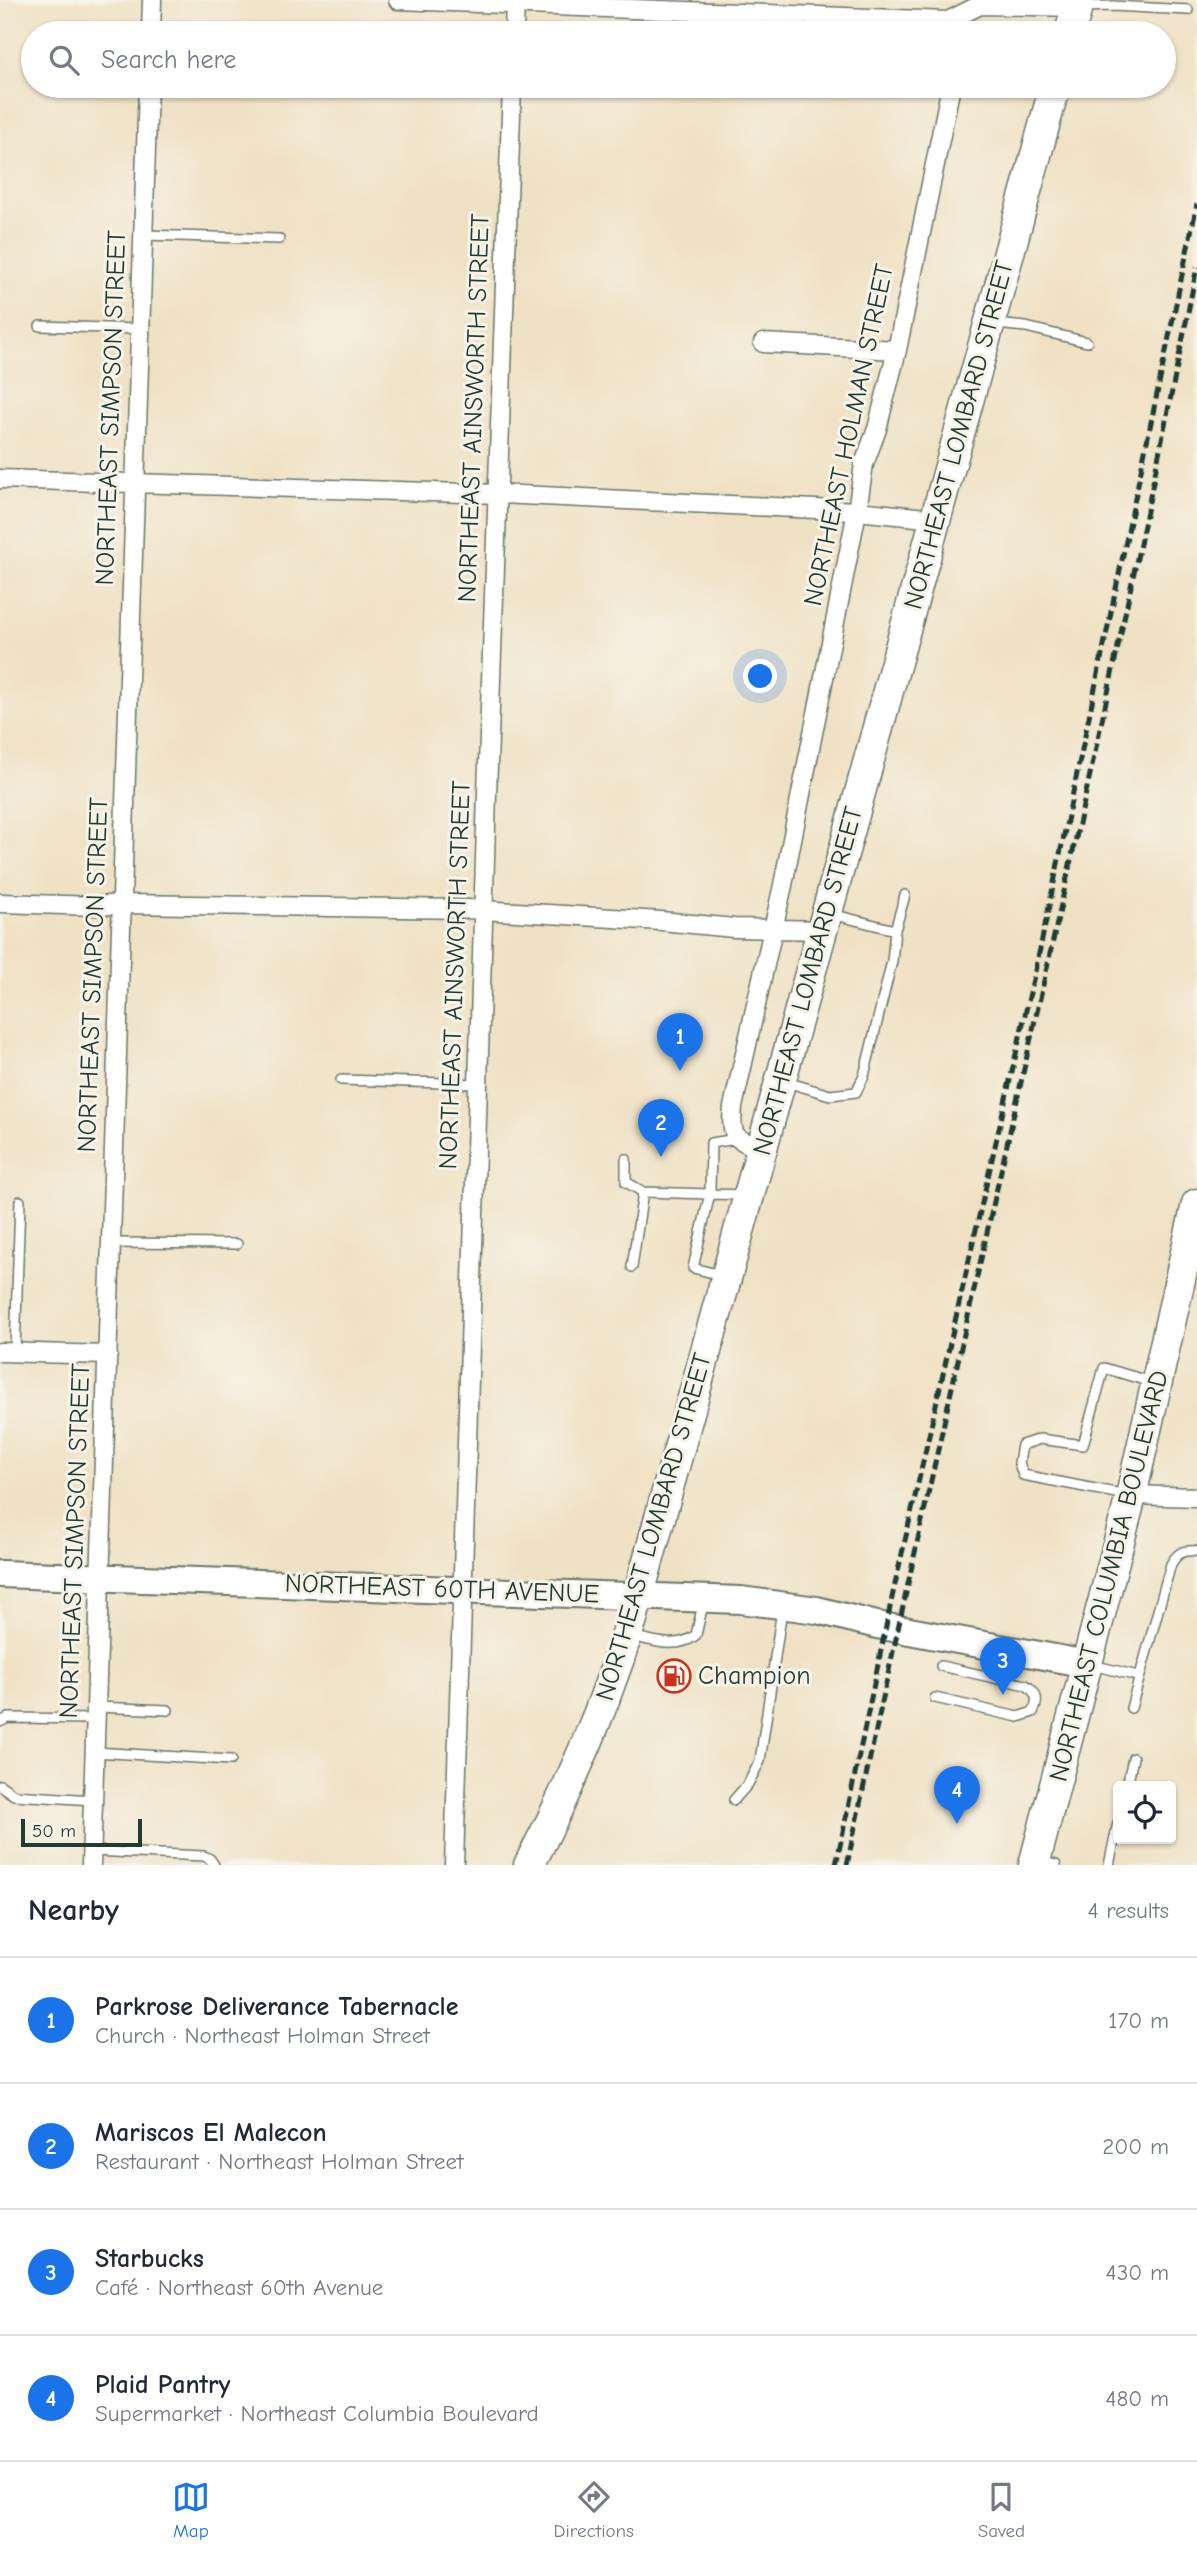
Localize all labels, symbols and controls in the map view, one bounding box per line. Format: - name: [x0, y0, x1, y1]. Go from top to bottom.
- search box: [21, 21, 1176, 98]
- icon: search: [45, 41, 83, 79]
- text: Search here: [101, 45, 236, 75]
- street label: NORTHEAST AINSWORTH STREET: [452, 213, 496, 603]
- street label: NORTHEAST SIMPSON STREET: [90, 230, 132, 586]
- street label: NORTHEAST LOMBARD STREET: [898, 257, 1020, 613]
- street label: NORTHEAST HOLMAN STREET: [798, 261, 900, 609]
- your location: [743, 659, 777, 693]
- street label: NORTHEAST AINSWORTH STREET: [433, 780, 477, 1170]
- street label: NORTHEAST SIMPSON STREET: [72, 797, 114, 1153]
- street label: NORTHEAST LOMBARD STREET: [747, 803, 869, 1159]
- pin: 1: [657, 1013, 703, 1071]
- pin: 2: [638, 1099, 684, 1157]
- street label: NORTHEAST LOMBARD STREET: [590, 1350, 718, 1704]
- street label: NORTHEAST SIMPSON STREET: [54, 1363, 96, 1719]
- street label: NORTHEAST COLUMBIA BOULEVARD: [1043, 1367, 1175, 1785]
- street label: NORTHEAST 60TH AVENUE: [284, 1569, 600, 1609]
- pin: 3: [980, 1637, 1026, 1695]
- fuel station icon: Champion: [655, 1657, 693, 1695]
- place label: Champion: [698, 1661, 811, 1691]
- pin: 4: [934, 1766, 980, 1824]
- map controls: [1113, 1781, 1176, 1844]
- button: locate: [1113, 1781, 1176, 1844]
- scale bar: [21, 1816, 142, 1848]
- text: 50 m: [32, 1820, 76, 1842]
- text: Nearby: [28, 1893, 119, 1928]
- text: 4 results: [1087, 1897, 1169, 1924]
- text: Parkrose Deliverance Tabernacle: [95, 1992, 459, 2022]
- text: 1: [46, 2007, 56, 2034]
- text: 170 m: [1108, 2007, 1169, 2034]
- text: Church · Northeast Holman Street: [95, 2022, 430, 2049]
- text: Mariscos El Malecon: [95, 2118, 327, 2148]
- text: 2: [45, 2133, 57, 2160]
- text: 200 m: [1102, 2133, 1169, 2160]
- text: Restaurant · Northeast Holman Street: [95, 2148, 464, 2175]
- text: Starbucks: [95, 2244, 204, 2274]
- text: 3: [45, 2259, 57, 2286]
- text: 430 m: [1106, 2259, 1169, 2286]
- text: Café · Northeast 60th Avenue: [95, 2274, 383, 2301]
- text: Plaid Pantry: [95, 2370, 231, 2400]
- text: 4: [46, 2385, 56, 2412]
- text: 480 m: [1105, 2385, 1169, 2412]
- text: Supermarket · Northeast Columbia Boulevard: [95, 2400, 539, 2427]
- tab: Map: [172, 2478, 210, 2542]
- tab: Directions: [554, 2478, 634, 2542]
- tab: Saved: [978, 2478, 1025, 2542]

